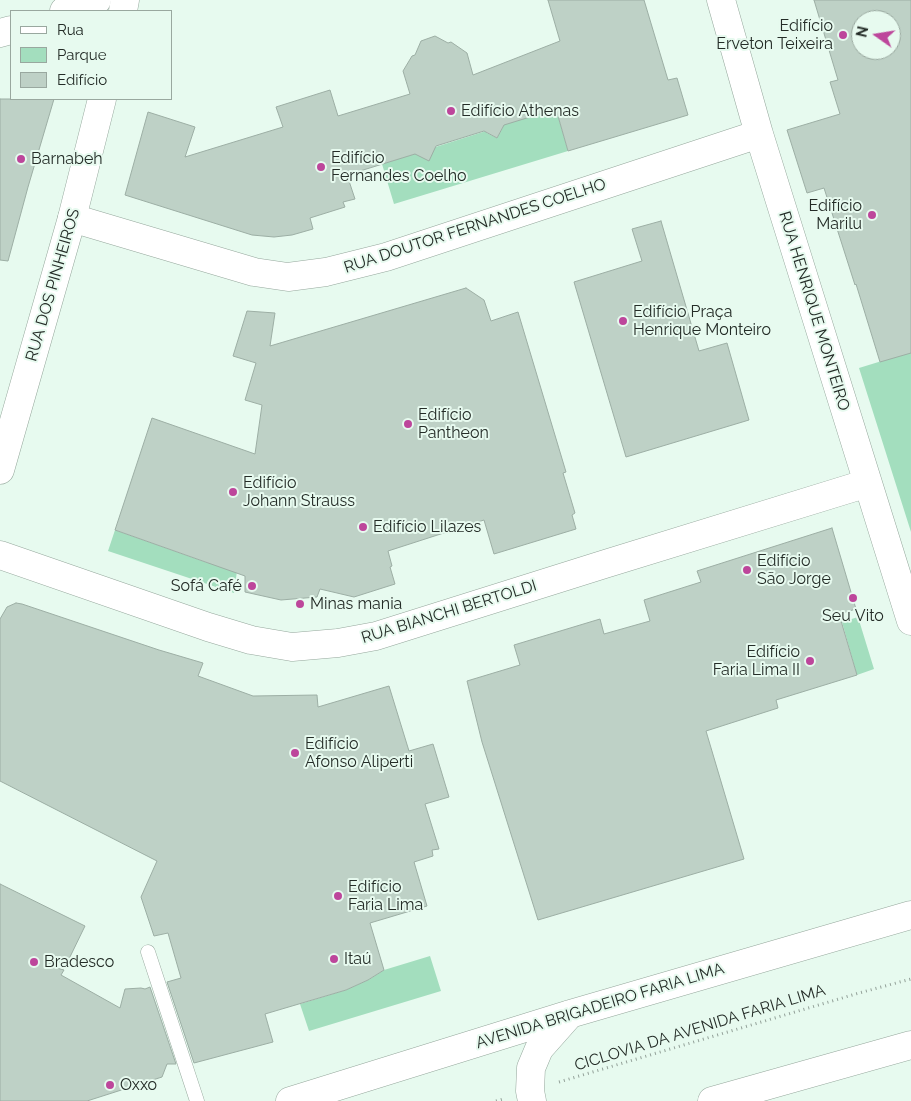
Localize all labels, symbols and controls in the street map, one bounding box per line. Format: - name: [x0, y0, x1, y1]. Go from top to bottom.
- legend: [10, 10, 172, 100]
- north arrow: [851, 10, 901, 60]
- place label: Edifício Erveton Teixeira: [716, 16, 833, 54]
- text: Rua: [57, 21, 84, 39]
- text: N: [853, 25, 871, 39]
- marker: Edifício Erveton Teixeira: [837, 29, 849, 41]
- text: Parque: [57, 46, 106, 64]
- text: Edifício: [57, 71, 107, 89]
- place label: Edifício Athenas: [461, 101, 579, 121]
- marker: Edifício Athenas: [445, 105, 457, 117]
- place label: Edifício Fernandes Coelho: [331, 148, 467, 186]
- place label: Barnabeh: [31, 149, 103, 169]
- marker: Barnabeh: [15, 153, 27, 165]
- marker: Edifício Fernandes Coelho: [315, 161, 327, 173]
- street label: RUA DOUTOR FERNANDES COELHO: [342, 175, 608, 277]
- place label: Edifício Marilu: [808, 196, 862, 234]
- street label: RUA DOS PINHEIROS: [22, 206, 84, 364]
- street label: RUA HENRIQUE MONTEIRO: [774, 209, 854, 413]
- marker: Edifício Marilu: [866, 209, 878, 221]
- place label: Edifício Praça Henrique Monteiro: [633, 302, 771, 340]
- marker: Edifício Praça Henrique Monteiro: [617, 315, 629, 327]
- place label: Edifício Pantheon: [418, 405, 489, 443]
- marker: Edifício Pantheon: [402, 418, 414, 430]
- place label: Edifício Johann Strauss: [243, 473, 355, 511]
- marker: Edifício Johann Strauss: [227, 486, 239, 498]
- place label: Edifício Lilazes: [373, 517, 481, 537]
- marker: Edifício Lilazes: [357, 521, 369, 533]
- place label: Edifício São Jorge: [757, 551, 831, 589]
- marker: Edifício São Jorge: [741, 564, 753, 576]
- place label: Sofá Café: [171, 576, 242, 596]
- street label: RUA BIANCHI BERTOLDI: [359, 576, 539, 648]
- marker: Sofá Café: [246, 580, 258, 592]
- marker: Seu Vito: [847, 592, 859, 604]
- place label: Minas mania: [310, 594, 402, 614]
- marker: Minas mania: [294, 598, 306, 610]
- place label: Seu Vito: [822, 606, 884, 626]
- place label: Edifício Faria Lima II: [713, 642, 800, 680]
- marker: Edifício Faria Lima II: [804, 655, 816, 667]
- place label: Edifício Afonso Aliperti: [305, 734, 413, 772]
- marker: Edifício Afonso Aliperti: [289, 747, 301, 759]
- place label: Edifício Faria Lima: [348, 877, 423, 915]
- marker: Edifício Faria Lima: [332, 890, 344, 902]
- place label: Itaú: [344, 949, 371, 969]
- place label: Bradesco: [44, 952, 114, 972]
- marker: Itaú: [328, 953, 340, 965]
- marker: Bradesco: [28, 956, 40, 968]
- street label: AVENIDA BRIGADEIRO FARIA LIMA: [474, 959, 726, 1053]
- street label: CICLOVIA DA AVENIDA FARIA LIMA: [572, 981, 828, 1075]
- place label: Oxxo: [120, 1075, 157, 1095]
- marker: Oxxo: [104, 1079, 116, 1091]

